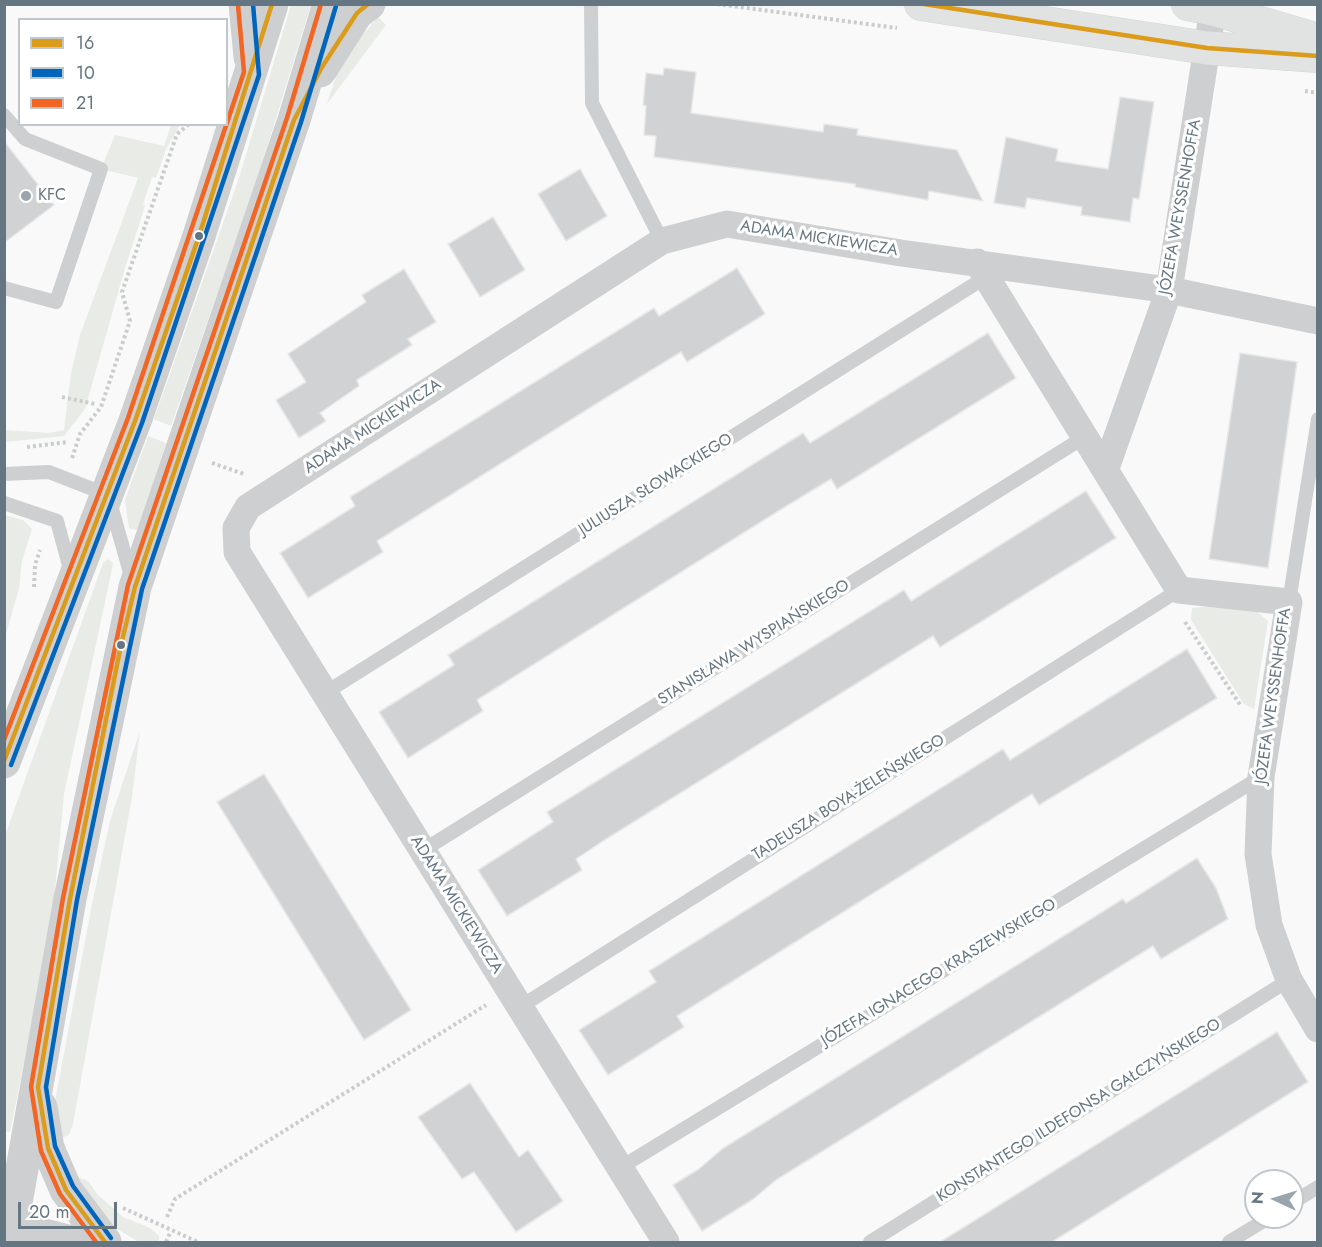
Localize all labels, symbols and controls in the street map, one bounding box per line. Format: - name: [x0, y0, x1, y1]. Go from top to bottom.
- legend: [18, 18, 228, 126]
- text: 16: [76, 30, 94, 56]
- text: 10: [76, 60, 95, 86]
- text: 21: [76, 90, 94, 116]
- street label: JÓZEFA WEYSSENHOFFA: [1156, 118, 1206, 296]
- place label: KFC: [38, 186, 66, 206]
- marker: KFC: [19, 189, 33, 203]
- street label: ADAMA MICKIEWICZA: [739, 217, 899, 261]
- unlabelled marker: [193, 230, 205, 242]
- street label: ADAMA MICKIEWICZA: [301, 376, 445, 478]
- street label: JULIUSZA SŁOWACKIEGO: [576, 430, 736, 540]
- street label: STANISŁAWA WYSPIAŃSKIEGO: [655, 576, 853, 710]
- street label: JÓZEFA WEYSSENHOFFA: [1252, 607, 1296, 785]
- unlabelled marker: [115, 639, 127, 651]
- street label: TADEUSZA BOYA-ŻELEŃSKIEGO: [749, 731, 949, 865]
- street label: ADAMA MICKIEWICZA: [406, 832, 506, 978]
- street label: JÓZEFA IGNACEGO KRASZEWSKIEGO: [818, 895, 1060, 1051]
- street label: KONSTANTEGO ILDEFONSA GAŁCZYŃSKIEGO: [934, 1015, 1224, 1207]
- north arrow: [1244, 1169, 1304, 1229]
- scale bar: [21, 1190, 120, 1228]
- text: N: [1246, 1191, 1269, 1205]
- text: 20 m: [29, 1199, 69, 1225]

